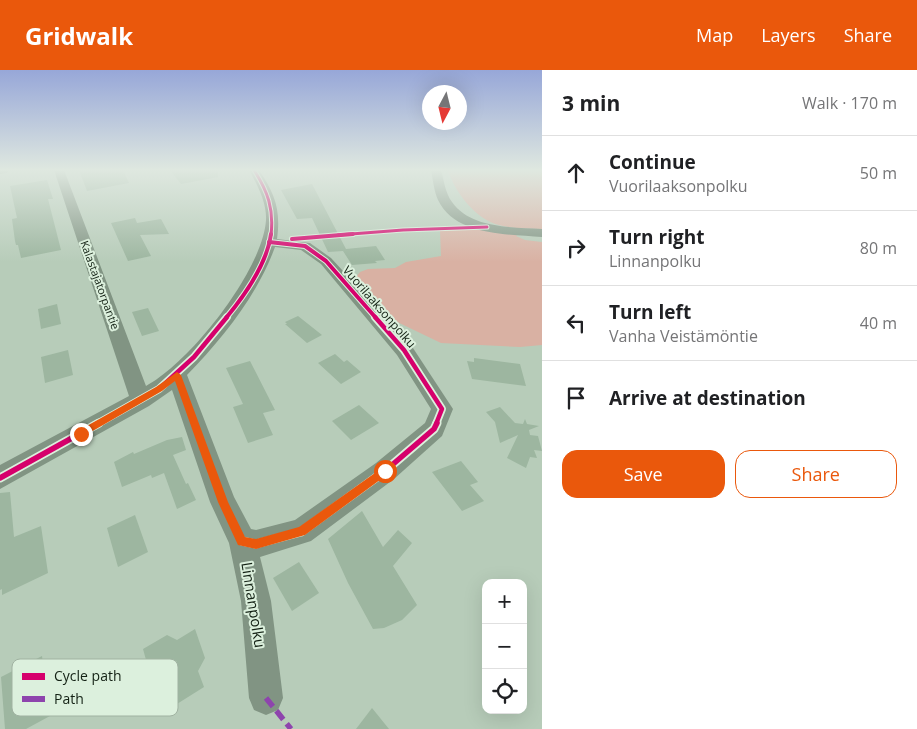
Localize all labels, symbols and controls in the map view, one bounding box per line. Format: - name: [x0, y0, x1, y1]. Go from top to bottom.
- text: Gridwalk: [25, 19, 133, 52]
- text: Map: [696, 23, 733, 47]
- text: Layers: [761, 23, 816, 47]
- text: Share: [844, 23, 892, 47]
- north arrow: [422, 85, 467, 130]
- text: 3 min: [562, 89, 620, 117]
- text: Walk · 170 m: [802, 92, 897, 114]
- text: Continue: [609, 149, 696, 175]
- icon: ahead: [562, 159, 590, 187]
- text: 50 m: [860, 162, 897, 184]
- text: Vuorilaaksonpolku: [609, 175, 748, 197]
- text: Turn right: [609, 224, 704, 250]
- icon: right: [562, 234, 590, 262]
- text: 80 m: [860, 237, 897, 259]
- street label: Kalastajatorpantie: [77, 238, 123, 331]
- text: Linnanpolku: [609, 250, 701, 272]
- street label: Vuorilaaksonpolku: [339, 262, 420, 351]
- text: Turn left: [609, 299, 691, 325]
- icon: left: [562, 309, 590, 337]
- text: 40 m: [860, 312, 897, 334]
- text: Vanha Veistämöntie: [609, 325, 758, 347]
- icon: arrive: [562, 384, 590, 412]
- text: Arrive at destination: [609, 385, 806, 411]
- route end: [70, 423, 93, 446]
- button: Save: [562, 450, 725, 498]
- button: Share: [735, 450, 897, 498]
- route start: [374, 460, 397, 483]
- street label: Linnanpolku: [237, 560, 271, 649]
- map controls: [482, 579, 527, 714]
- button: +: [482, 579, 527, 624]
- button: −: [482, 624, 527, 669]
- legend: [12, 659, 178, 716]
- text: Cycle path: [54, 666, 122, 685]
- button: locate: [482, 669, 527, 714]
- text: Path: [54, 689, 84, 708]

